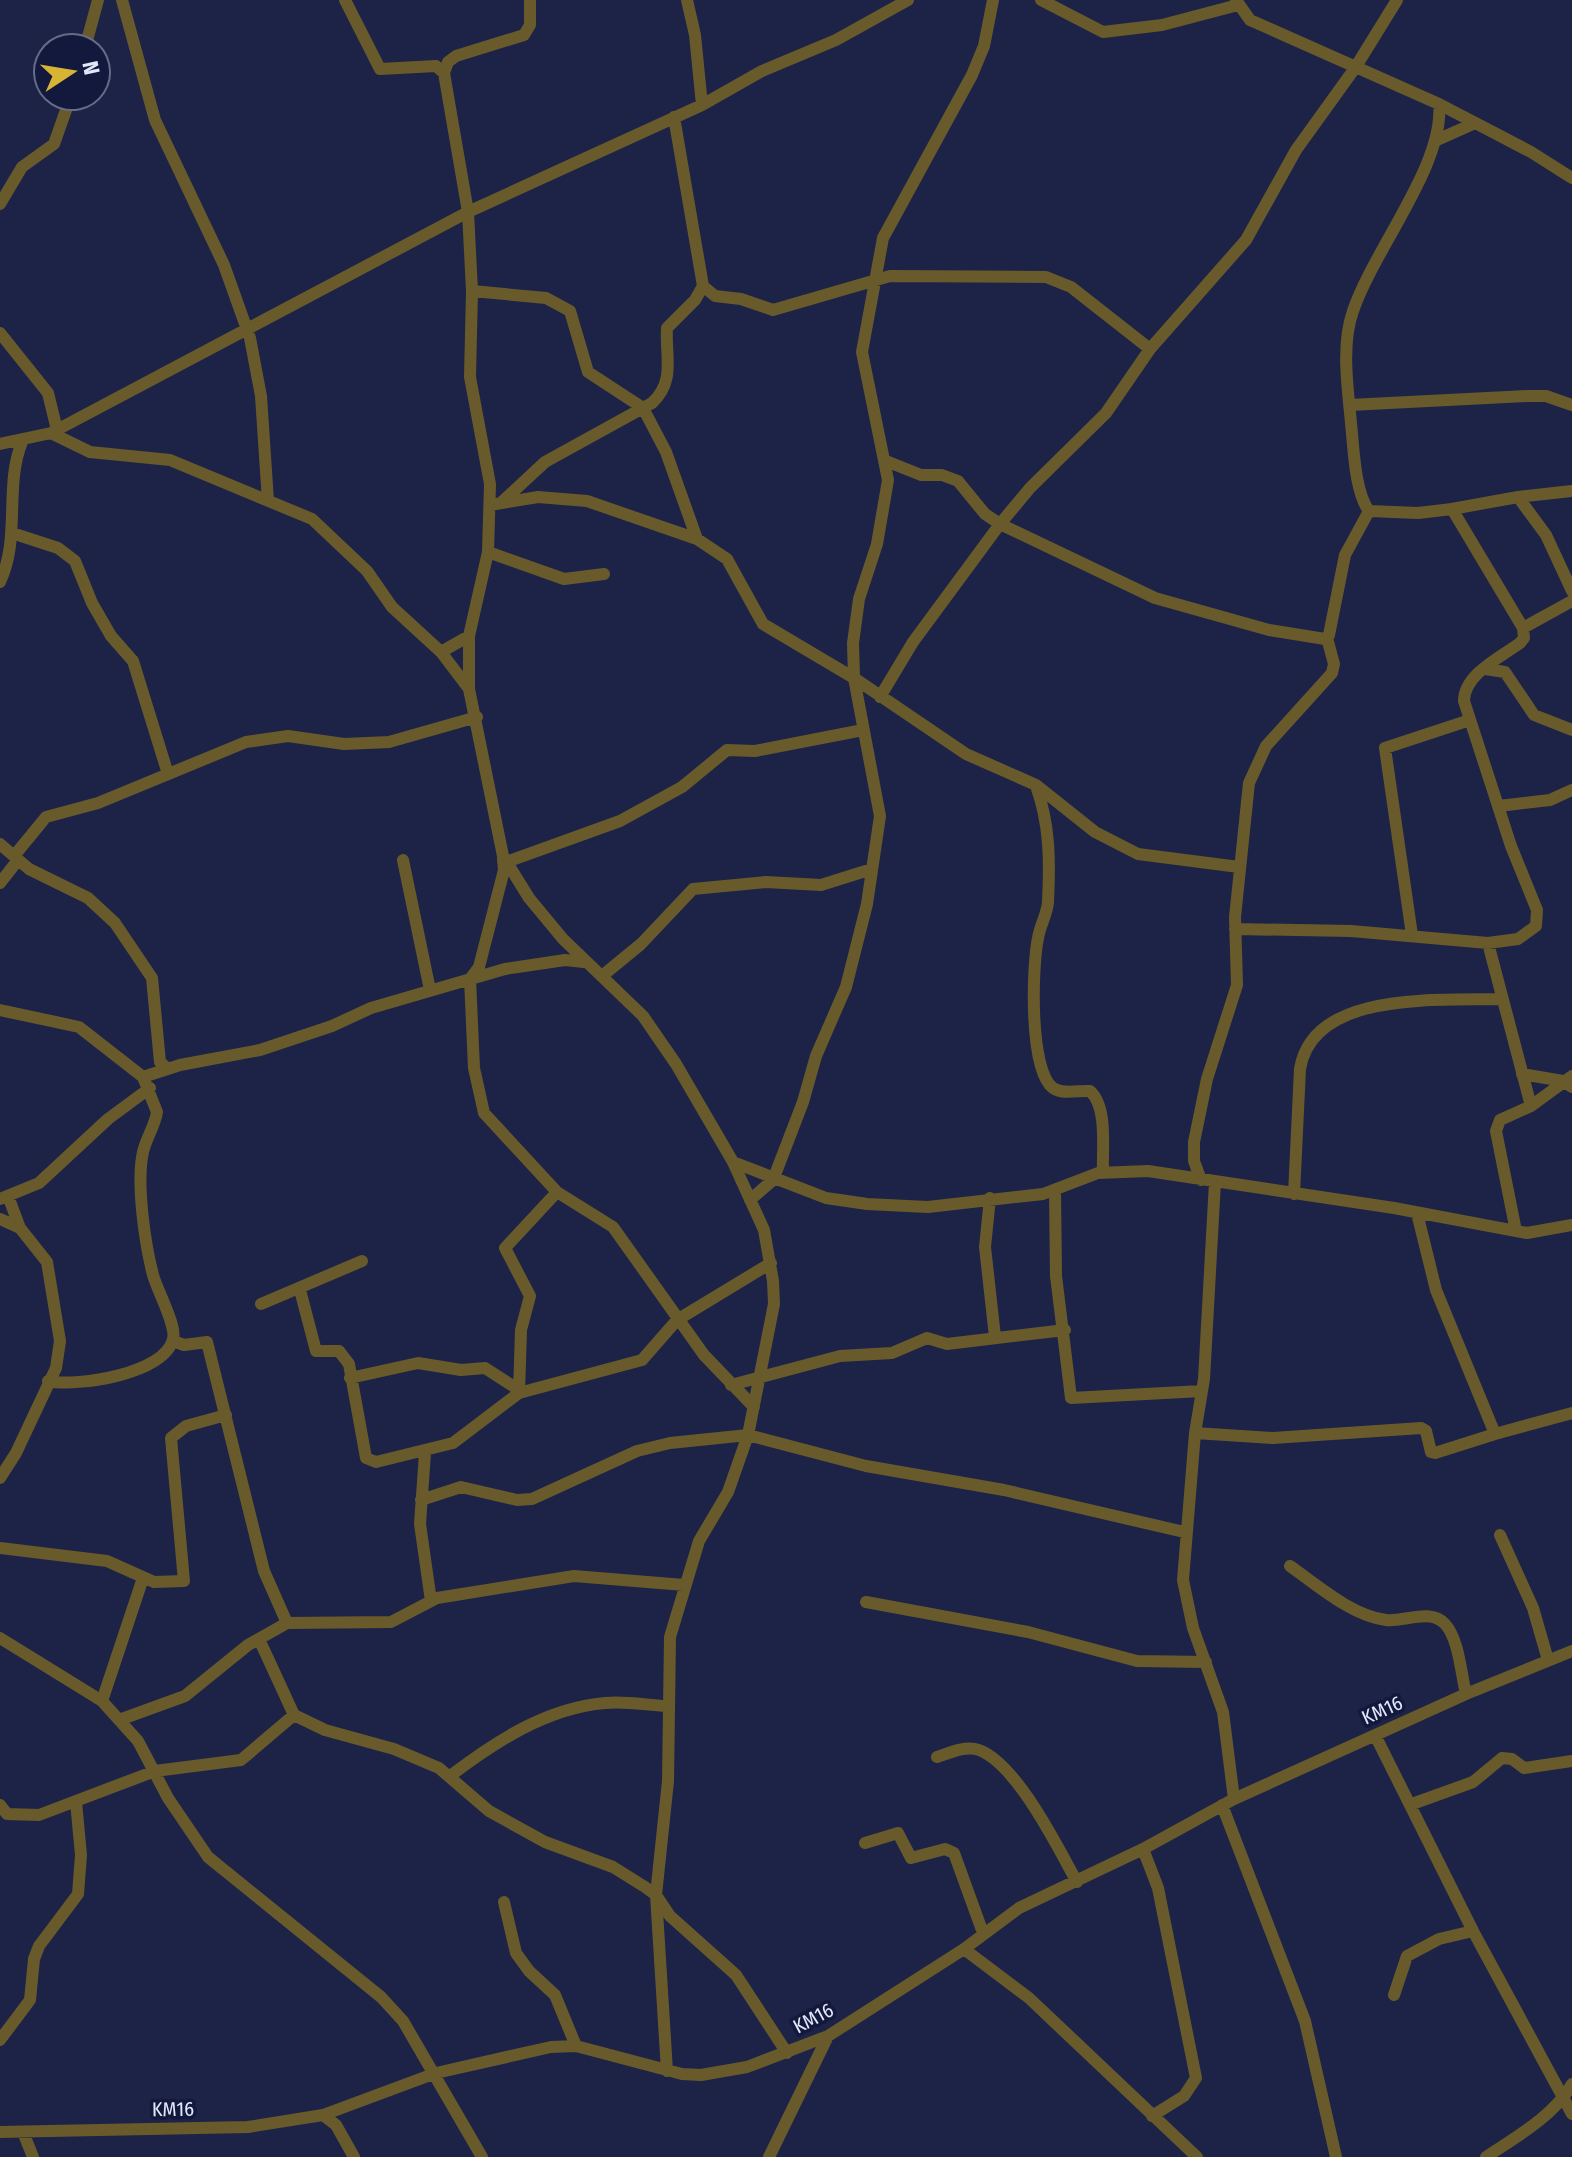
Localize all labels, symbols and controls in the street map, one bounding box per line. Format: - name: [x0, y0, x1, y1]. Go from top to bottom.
- north arrow: [32, 32, 112, 112]
- text: N: [76, 59, 106, 77]
- street label: KM16: [1358, 1690, 1406, 1730]
- street label: KM16: [789, 1997, 837, 2039]
- street label: KM16: [152, 2097, 194, 2121]

